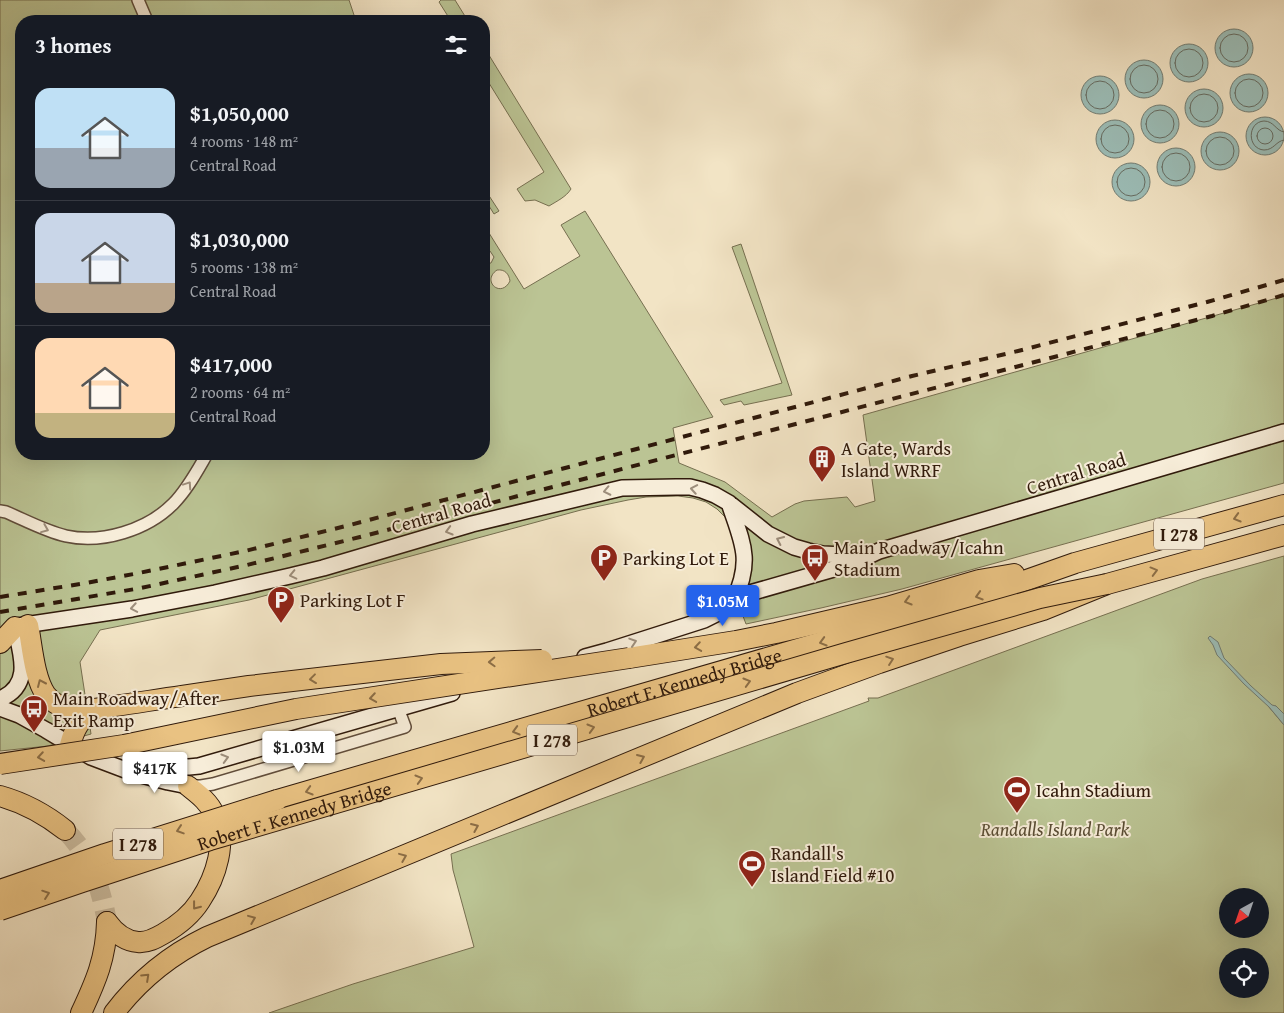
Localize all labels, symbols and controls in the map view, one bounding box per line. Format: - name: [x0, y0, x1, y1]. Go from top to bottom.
- text: 3 homes: [35, 30, 111, 61]
- icon: filters: [442, 31, 470, 59]
- text: $1,050,000: [190, 98, 289, 129]
- icon: home: [75, 108, 135, 168]
- text: 4 rooms · 148 m²: [190, 129, 298, 153]
- text: Central Road: [190, 153, 276, 177]
- text: $1,030,000: [190, 224, 289, 255]
- icon: home: [75, 233, 135, 293]
- text: 5 rooms · 138 m²: [190, 255, 298, 279]
- text: Central Road: [190, 279, 276, 303]
- text: $417,000: [190, 349, 272, 380]
- icon: home: [75, 358, 135, 418]
- text: 2 rooms · 64 m²: [190, 380, 290, 404]
- text: Central Road: [190, 404, 276, 428]
- place label: A Gate, Wards Island WRRF: [841, 434, 951, 484]
- building icon: A Gate, Wards Island WRRF: [807, 444, 837, 483]
- street label: Central Road: [1023, 444, 1130, 501]
- one-way arrow: [182, 481, 191, 490]
- one-way arrow: [689, 484, 698, 494]
- street label: Central Road: [388, 485, 495, 541]
- one-way arrow: [602, 486, 611, 496]
- one-way arrow: [1233, 512, 1241, 523]
- road number: I 278: [1154, 518, 1204, 550]
- one-way arrow: [40, 523, 49, 533]
- one-way arrow: [445, 525, 454, 536]
- place label: Main Roadway/Icahn Stadium: [834, 533, 1004, 583]
- one-way arrow: [776, 536, 785, 547]
- parking icon: Parking Lot E: [589, 543, 619, 582]
- bus stop icon: Main Roadway/Icahn Stadium: [800, 543, 830, 582]
- place label: Parking Lot E: [623, 544, 729, 572]
- one-way arrow: [1150, 566, 1159, 577]
- one-way arrow: [288, 569, 297, 580]
- pin: $1.05M: [682, 584, 764, 627]
- parking icon: Parking Lot F: [266, 585, 296, 624]
- place label: Parking Lot F: [300, 586, 405, 614]
- text: $1.05M: [697, 589, 749, 613]
- one-way arrow: [975, 591, 984, 601]
- one-way arrow: [904, 595, 912, 605]
- one-way arrow: [129, 603, 138, 613]
- one-way arrow: [819, 636, 828, 646]
- one-way arrow: [629, 638, 637, 648]
- street label: Robert F. Kennedy Bridge: [584, 640, 785, 723]
- one-way arrow: [693, 641, 701, 652]
- one-way arrow: [885, 656, 893, 666]
- one-way arrow: [488, 657, 496, 667]
- one-way arrow: [309, 673, 317, 684]
- one-way arrow: [743, 678, 751, 688]
- one-way arrow: [36, 679, 47, 688]
- place label: Main Roadway/After Exit Ramp: [53, 684, 219, 734]
- one-way arrow: [369, 692, 377, 702]
- bus stop icon: Main Roadway/After Exit Ramp: [19, 694, 49, 733]
- one-way arrow: [587, 723, 595, 733]
- road number: I 278: [527, 724, 577, 756]
- one-way arrow: [511, 725, 520, 736]
- pin: $1.03M: [258, 730, 340, 773]
- text: $1.03M: [273, 735, 325, 759]
- one-way arrow: [36, 752, 45, 762]
- pin: $417K: [120, 752, 190, 794]
- one-way arrow: [636, 753, 645, 764]
- one-way arrow: [220, 754, 228, 764]
- text: $417K: [133, 756, 177, 780]
- street label: Robert F. Kennedy Bridge: [193, 773, 395, 857]
- one-way arrow: [414, 774, 422, 784]
- sports icon: Icahn Stadium: [1002, 775, 1032, 814]
- place label: Icahn Stadium: [1036, 776, 1151, 804]
- one-way arrow: [305, 785, 314, 796]
- park label: Randalls Island Park: [980, 815, 1130, 843]
- one-way arrow: [470, 823, 479, 833]
- one-way arrow: [176, 825, 185, 835]
- road number: I 278: [113, 829, 163, 860]
- place label: Randall's Island Field #10: [771, 839, 894, 889]
- sports icon: Randall's Island Field #10: [737, 849, 767, 888]
- one-way arrow: [398, 853, 406, 863]
- north arrow: [1219, 888, 1269, 938]
- map controls: [1219, 888, 1269, 998]
- one-way arrow: [41, 890, 50, 900]
- one-way arrow: [193, 900, 202, 909]
- one-way arrow: [247, 914, 256, 925]
- button: locate: [1219, 948, 1269, 998]
- one-way arrow: [141, 974, 150, 983]

